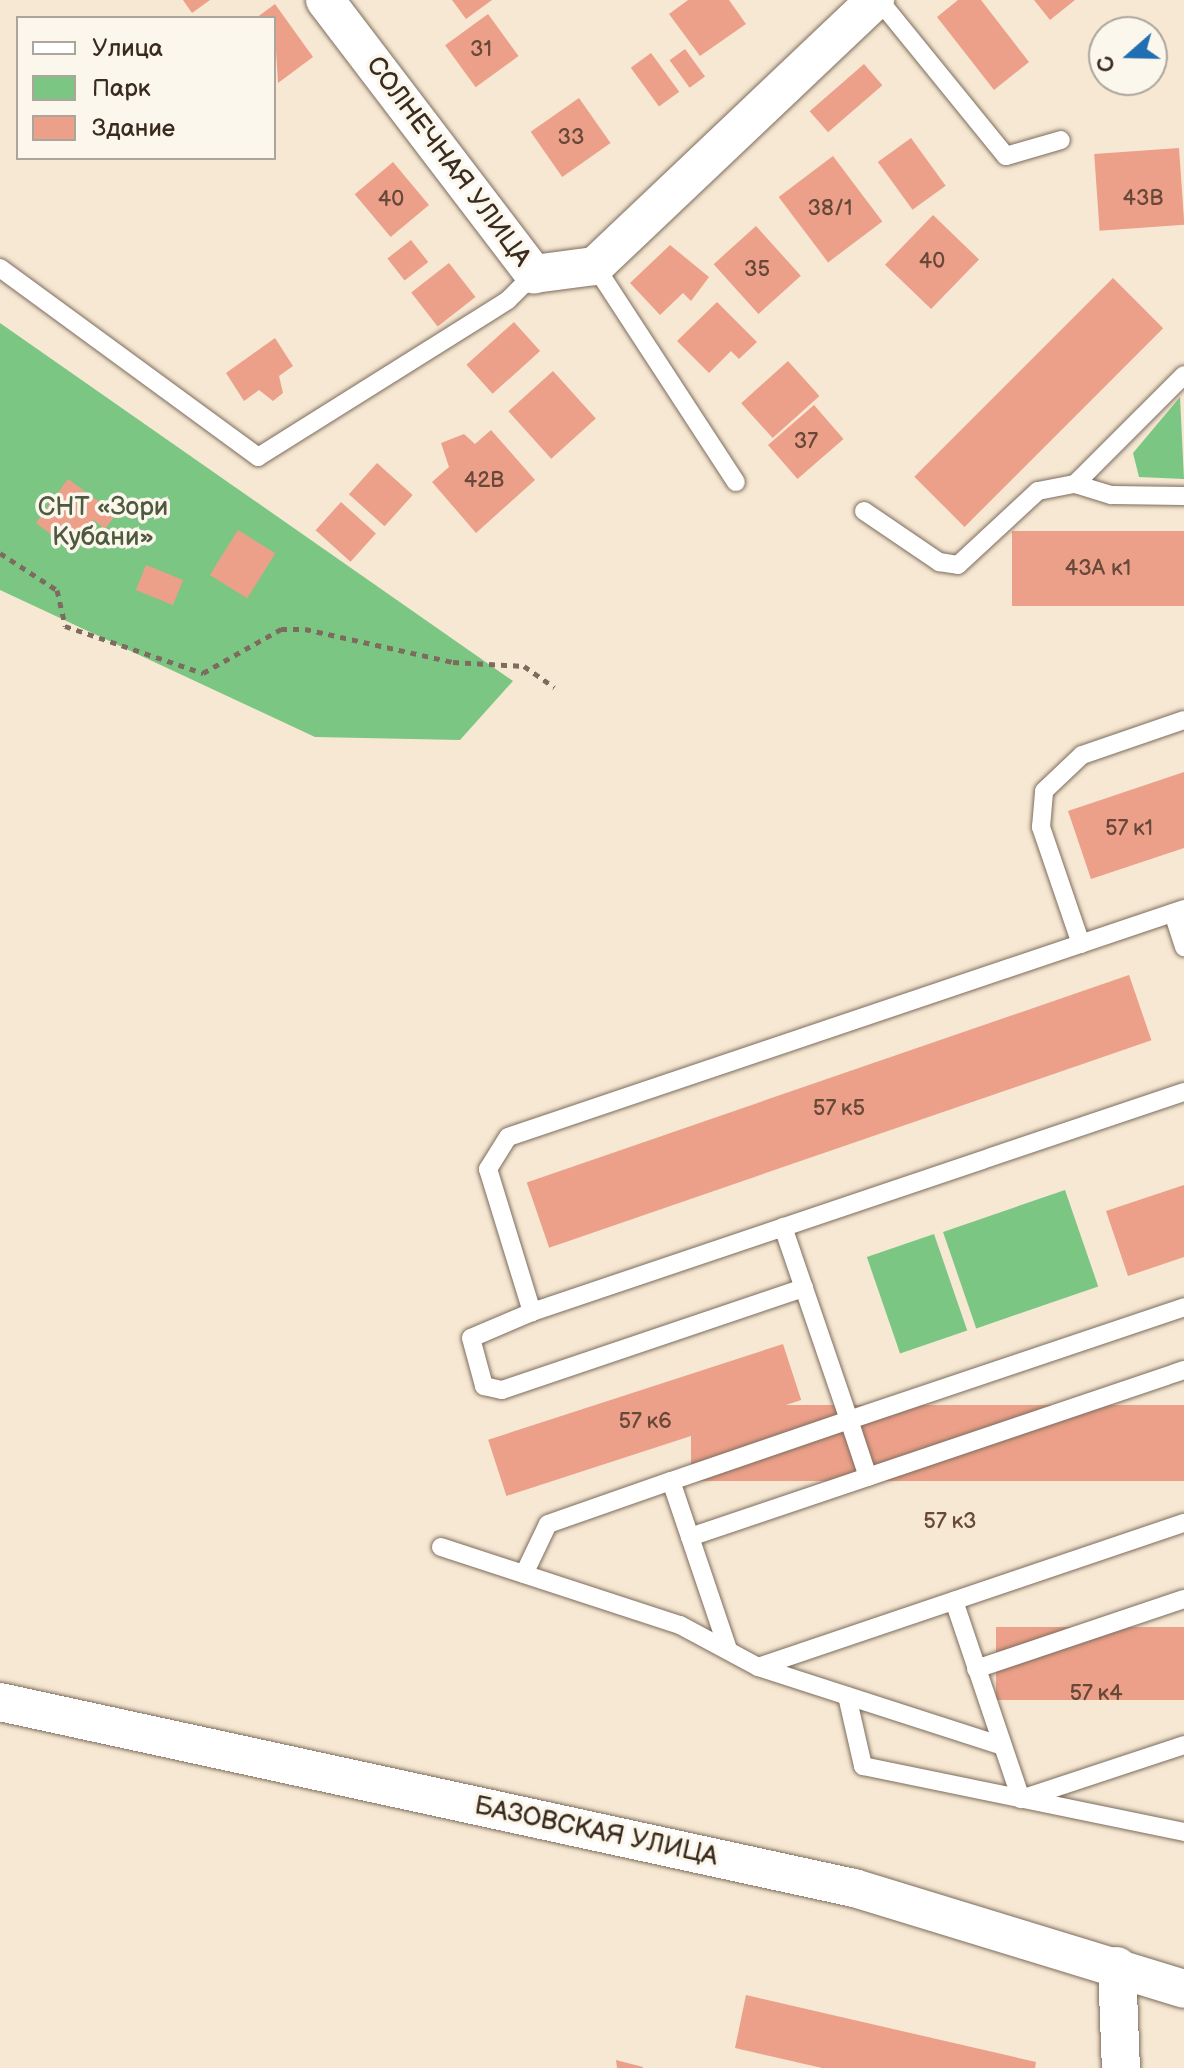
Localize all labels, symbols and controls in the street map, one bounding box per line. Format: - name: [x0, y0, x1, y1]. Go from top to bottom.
- legend: [16, 16, 276, 160]
- north arrow: [1088, 16, 1168, 96]
- text: Улица: [92, 34, 163, 63]
- house number: 31: [470, 37, 492, 63]
- street label: СОЛНЕЧНАЯ УЛИЦА: [359, 51, 537, 273]
- text: С: [1092, 52, 1122, 76]
- text: Парк: [92, 74, 150, 103]
- text: Здание: [92, 114, 175, 143]
- house number: 33: [557, 125, 585, 151]
- house number: 43В: [1123, 186, 1163, 212]
- house number: 40: [378, 187, 404, 213]
- house number: 38/1: [808, 196, 852, 222]
- house number: 40: [919, 249, 945, 275]
- house number: 35: [744, 257, 770, 283]
- house number: 37: [794, 429, 818, 455]
- house number: 42В: [464, 468, 504, 494]
- park label: СНТ «Зори Кубани»: [38, 492, 168, 554]
- house number: 43А к1: [1065, 556, 1131, 582]
- house number: 57 к1: [1104, 816, 1154, 842]
- house number: 57 к5: [812, 1096, 866, 1122]
- house number: 57 к6: [618, 1409, 672, 1435]
- house number: 57 к3: [923, 1509, 977, 1535]
- house number: 57 к4: [1069, 1681, 1123, 1707]
- street label: БАЗОВСКАЯ УЛИЦА: [471, 1791, 721, 1873]

